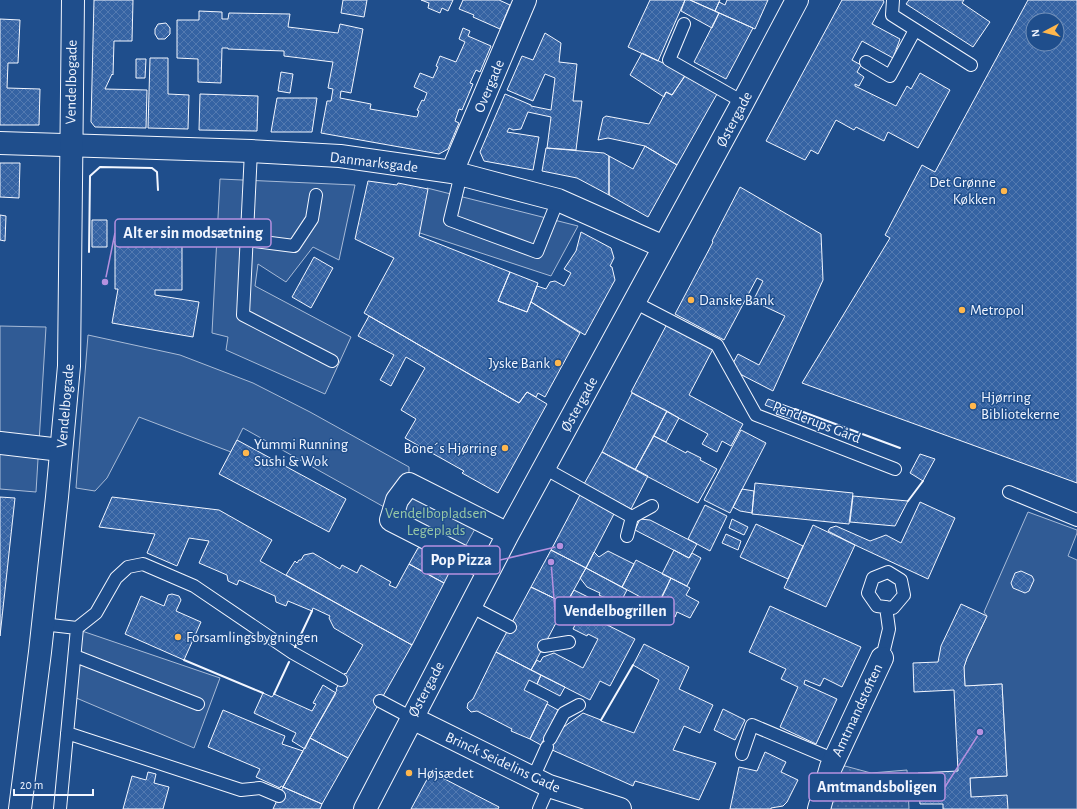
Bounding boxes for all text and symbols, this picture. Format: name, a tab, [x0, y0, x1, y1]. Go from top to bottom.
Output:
north arrow	[1025, 12, 1065, 52]
text: N	[1030, 29, 1041, 38]
street label: Vendelbogade	[63, 39, 80, 124]
street label: Overgade	[472, 57, 507, 115]
street label: Østergade	[714, 89, 755, 149]
street label: Danmarksgade	[329, 150, 419, 175]
place label: Det Grønne Køkken	[929, 175, 996, 207]
marker: Det Grønne Køkken	[999, 186, 1009, 196]
callout: Alt er sin modsætning	[115, 219, 271, 247]
text: Alt er sin modsætning	[123, 225, 264, 241]
place label: Danske Bank	[699, 293, 774, 308]
marker: Danske Bank	[686, 295, 696, 305]
place label: Metropol	[970, 303, 1024, 318]
marker: Metropol	[957, 305, 967, 315]
place label: Jyske Bank	[488, 356, 550, 371]
marker: Jyske Bank	[553, 358, 563, 368]
street label: Vendelbogade	[54, 363, 77, 449]
street label: Østergade	[558, 374, 601, 434]
place label: Hjørring Bibliotekerne	[981, 390, 1060, 422]
street label: Penderups Gård	[771, 399, 863, 446]
marker: Hjørring Bibliotekerne	[968, 401, 978, 411]
place label: Yummi Running Sushi & Wok	[254, 437, 349, 469]
place label: Bone´s Hjørring	[404, 441, 498, 456]
marker: Bone´s Hjørring	[500, 443, 510, 453]
marker: Yummi Running Sushi & Wok	[241, 448, 251, 458]
park label: Vendelbopladsen Legeplads	[385, 506, 487, 538]
callout: Pop Pizza	[422, 546, 500, 574]
text: Pop Pizza	[430, 552, 492, 568]
callout: Vendelbogrillen	[555, 597, 674, 625]
text: Vendelbogrillen	[563, 603, 667, 619]
place label: Forsamlingsbygningen	[186, 630, 318, 645]
marker: Forsamlingsbygningen	[173, 632, 183, 642]
street label: Østergade	[406, 659, 447, 719]
street label: Amtmandstoften	[829, 661, 886, 759]
street label: Brinck Seidelins Gade	[443, 729, 563, 796]
place label: Højsædet	[417, 766, 474, 781]
marker: Højsædet	[404, 768, 414, 778]
scale bar	[14, 771, 93, 797]
callout: Amtmandsboligen	[809, 773, 945, 801]
text: 20 m	[20, 779, 43, 791]
text: Amtmandsboligen	[817, 779, 937, 795]

